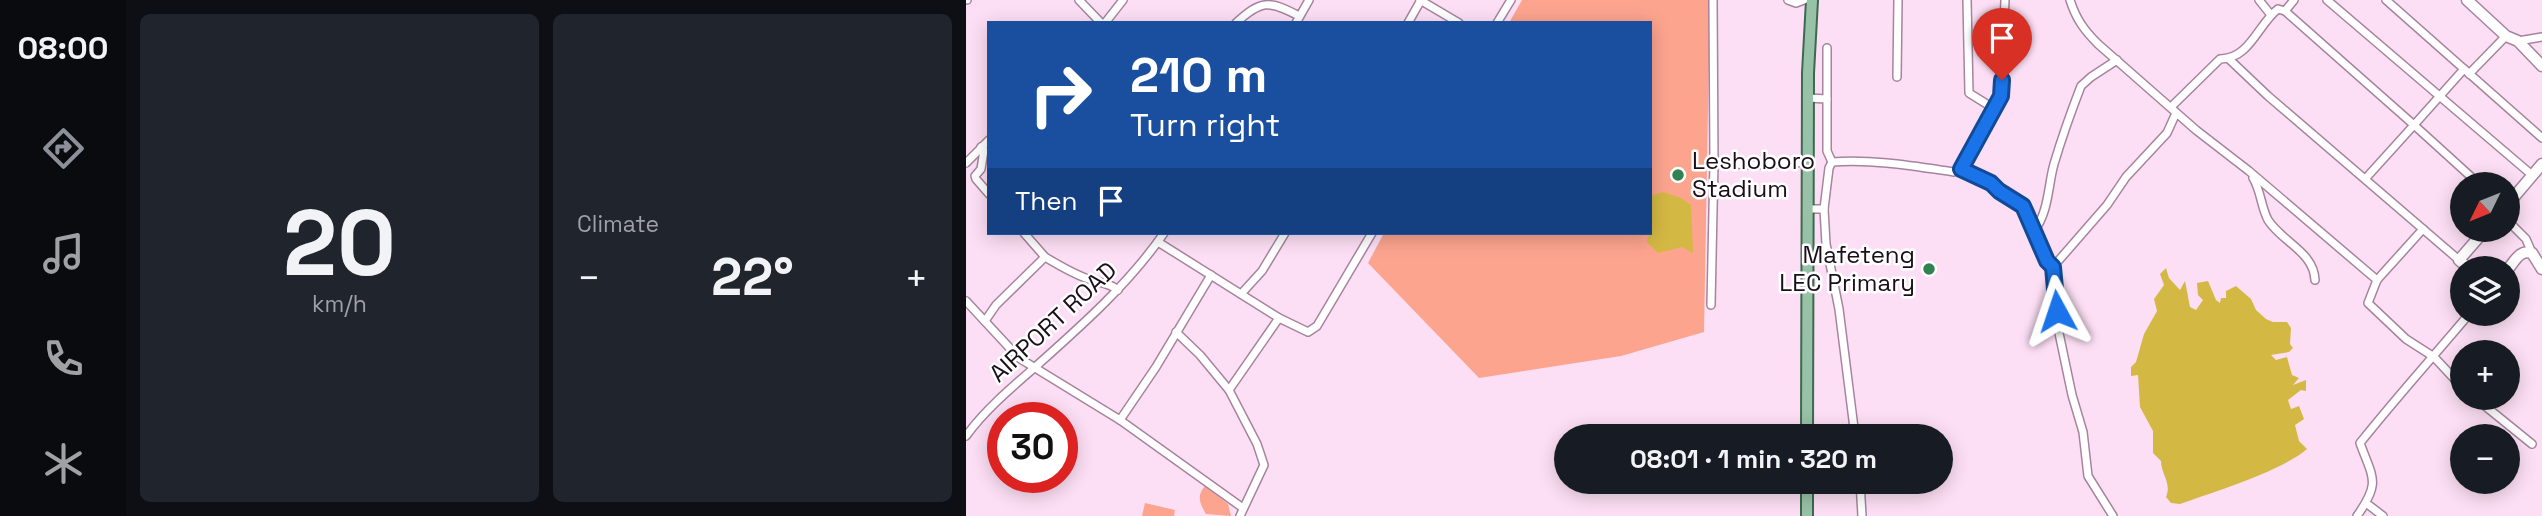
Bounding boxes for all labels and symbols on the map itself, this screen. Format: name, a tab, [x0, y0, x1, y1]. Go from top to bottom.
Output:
pin	[1972, 8, 2032, 80]
place label: Leshoboro Stadium	[1692, 145, 1815, 204]
marker: Leshoboro Stadium	[1670, 167, 1686, 183]
north arrow	[2450, 172, 2520, 242]
place label: Mafeteng LEC Primary	[1779, 239, 1915, 298]
street label: AIRPORT ROAD	[982, 255, 1123, 389]
marker: Mafeteng LEC Primary	[1921, 261, 1937, 277]
position arrow	[2020, 274, 2094, 348]
speed limit sign: 30	[987, 402, 1078, 493]

